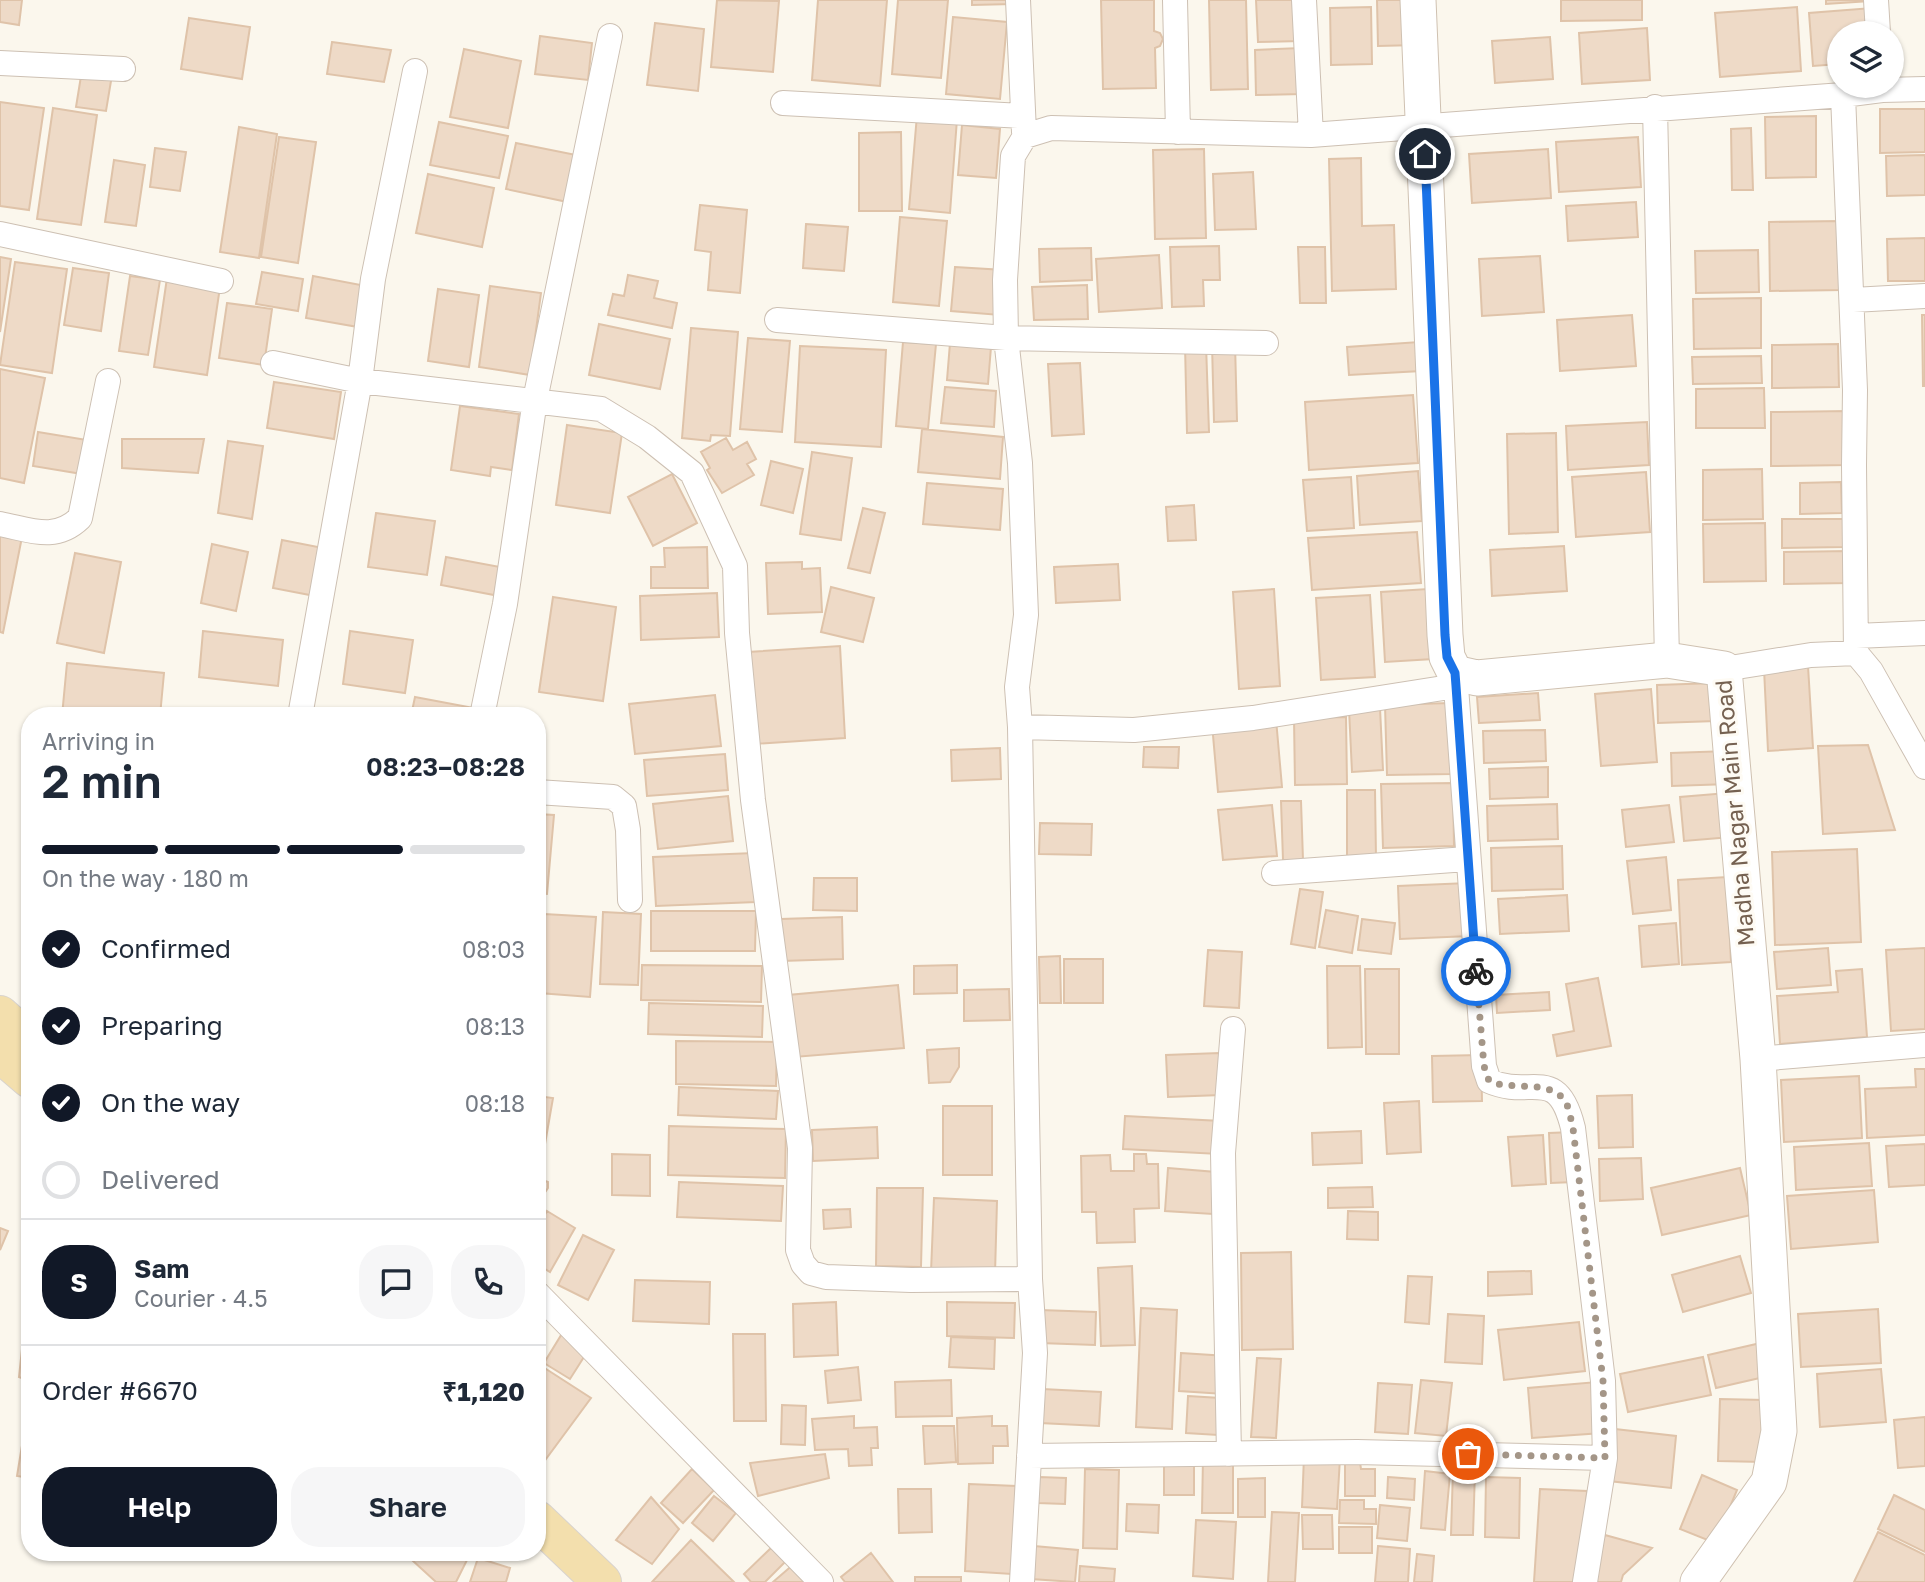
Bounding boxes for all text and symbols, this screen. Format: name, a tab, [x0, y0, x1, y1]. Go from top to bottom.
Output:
map controls	[1827, 21, 1904, 98]
button: layers	[1827, 21, 1904, 98]
pin	[1395, 124, 1455, 184]
icon: home	[1406, 135, 1444, 173]
street label: Madha Nagar Main Road	[1708, 679, 1760, 947]
text: Arriving in	[42, 727, 155, 755]
text: 08:23–08:28	[366, 751, 525, 782]
text: 2 min	[42, 753, 162, 808]
text: On the way · 180 m	[42, 864, 249, 892]
icon: check	[42, 930, 80, 968]
text: Confirmed	[101, 933, 231, 964]
text: 08:03	[462, 935, 525, 963]
courier	[1441, 936, 1511, 1006]
icon: bike	[1457, 952, 1495, 990]
icon: check	[42, 1007, 80, 1045]
text: Preparing	[101, 1010, 223, 1041]
text: 08:13	[465, 1012, 525, 1040]
icon: check	[42, 1084, 80, 1122]
text: On the way	[101, 1087, 240, 1118]
text: 08:18	[465, 1089, 525, 1117]
text: Delivered	[101, 1164, 220, 1195]
button: chat	[359, 1245, 433, 1319]
button: phone	[451, 1245, 525, 1319]
text: Sam	[134, 1253, 189, 1284]
text: S	[70, 1267, 88, 1298]
text: Courier · 4.5	[134, 1284, 267, 1312]
text: Order #6670	[42, 1375, 198, 1406]
text: ₹1,120	[442, 1376, 525, 1407]
pin	[1438, 1424, 1498, 1484]
icon: bag	[1449, 1435, 1487, 1473]
button: Help	[42, 1467, 277, 1547]
button: Share	[291, 1467, 525, 1547]

